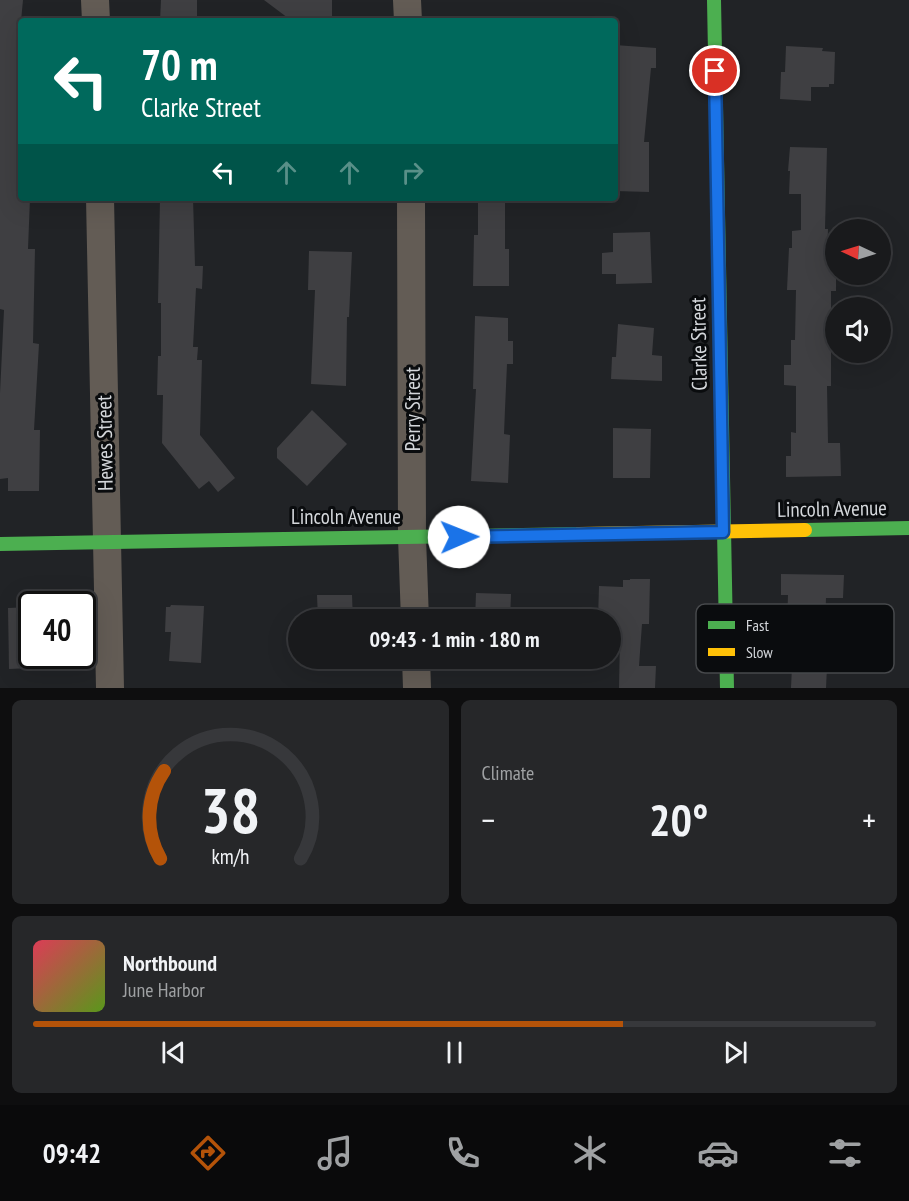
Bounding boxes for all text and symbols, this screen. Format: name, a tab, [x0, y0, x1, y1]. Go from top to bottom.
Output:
text: 70 m	[141, 37, 218, 92]
icon: left	[42, 42, 120, 120]
pin	[689, 45, 740, 96]
icon: arrive	[698, 54, 731, 87]
text: Clarke Street	[141, 90, 261, 124]
icon: left	[207, 156, 240, 189]
icon: ahead	[270, 156, 303, 189]
icon: ahead	[333, 156, 366, 189]
icon: right	[396, 156, 429, 189]
north arrow	[825, 219, 891, 285]
map controls	[825, 219, 891, 363]
street label: Clarke Street	[684, 297, 713, 391]
button: sound	[825, 297, 891, 363]
street label: Perry Street	[399, 367, 426, 451]
street label: Hewes Street	[90, 395, 119, 491]
street label: Lincoln Avenue	[777, 494, 887, 523]
street label: Lincoln Avenue	[291, 503, 401, 530]
position arrow	[427, 505, 491, 569]
speed limit sign: 40	[18, 591, 96, 669]
legend	[696, 604, 894, 673]
text: Fast	[746, 615, 769, 635]
text: 09:43 · 1 min · 180 m	[369, 625, 540, 653]
text: Slow	[746, 642, 773, 662]
text: Climate	[482, 760, 534, 786]
text: 38	[200, 769, 260, 850]
text: 20°	[649, 790, 708, 848]
text: −	[482, 798, 495, 841]
text: +	[862, 798, 876, 841]
text: km/h	[211, 842, 249, 870]
text: Northbound	[123, 949, 217, 977]
text: June Harbor	[123, 977, 205, 1003]
icon: previous	[157, 1036, 190, 1069]
icon: pause	[438, 1036, 471, 1069]
icon: next	[719, 1036, 752, 1069]
icon: directions	[187, 1132, 229, 1174]
icon: music	[314, 1132, 356, 1174]
icon: phone	[442, 1132, 484, 1174]
icon: climate	[569, 1132, 611, 1174]
icon: car	[697, 1132, 739, 1174]
icon: filters	[824, 1132, 866, 1174]
text: 09:42	[43, 1136, 101, 1170]

